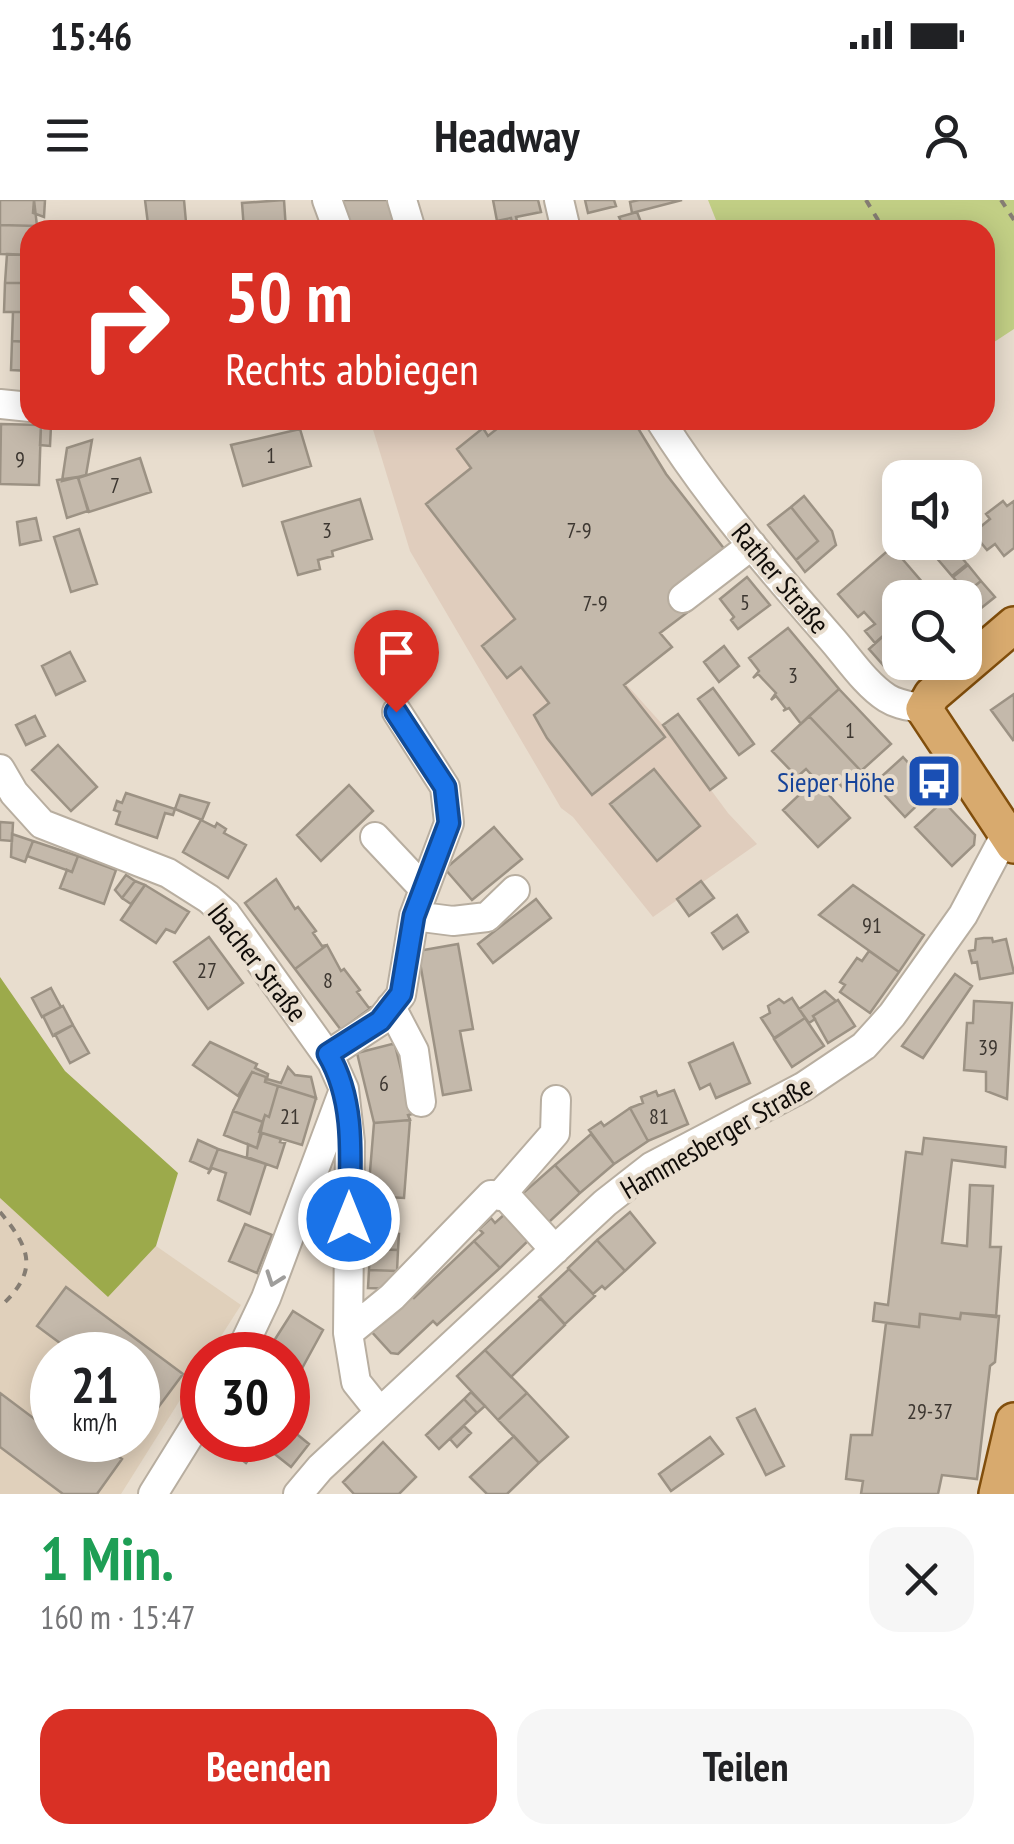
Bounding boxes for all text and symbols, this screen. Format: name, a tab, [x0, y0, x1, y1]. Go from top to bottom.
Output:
text: 15:46	[50, 11, 132, 60]
text: Headway	[434, 106, 580, 164]
icon: menu	[40, 108, 95, 163]
icon: person	[919, 108, 974, 163]
text: 50 m	[225, 251, 353, 341]
icon: right	[60, 260, 190, 390]
text: Rechts abbiegen	[225, 339, 479, 397]
house number: 1	[266, 441, 276, 469]
house number: 9	[15, 445, 25, 473]
map controls	[882, 460, 982, 680]
button: sound	[882, 460, 982, 560]
house number: 7	[110, 471, 120, 499]
street label: Rather Straße	[724, 515, 838, 641]
house number: 3	[322, 516, 332, 544]
house number: 7-9	[566, 516, 592, 544]
button: search	[882, 580, 982, 680]
house number: 5	[740, 588, 750, 616]
house number: 7-9	[582, 589, 608, 617]
pin	[354, 610, 439, 713]
icon: arrive	[369, 625, 424, 680]
house number: 3	[788, 661, 798, 689]
house number: 1	[845, 716, 855, 744]
bus stop icon: Sieper Höhe	[904, 751, 964, 811]
place label: Sieper Höhe	[777, 763, 895, 800]
street label: Ibacher Straße	[200, 895, 316, 1029]
house number: 91	[862, 911, 882, 939]
house number: 27	[197, 956, 217, 984]
house number: 8	[323, 966, 333, 994]
house number: 39	[978, 1033, 998, 1061]
street label: Hammesberger Straße	[613, 1067, 819, 1207]
house number: 6	[379, 1069, 389, 1097]
house number: 21	[280, 1102, 300, 1130]
house number: 81	[649, 1102, 669, 1130]
position arrow	[297, 1167, 401, 1271]
one-way arrow	[265, 1269, 286, 1286]
speed limit sign: 30	[180, 1332, 310, 1462]
text: 21	[71, 1352, 119, 1417]
house number: 29-37	[907, 1397, 953, 1425]
text: km/h	[73, 1406, 117, 1438]
text: 1 Min.	[40, 1519, 174, 1597]
button: close	[869, 1527, 974, 1632]
text: 160 m · 15:47	[40, 1596, 195, 1638]
button: Beenden	[40, 1709, 497, 1824]
button: Teilen	[517, 1709, 974, 1824]

